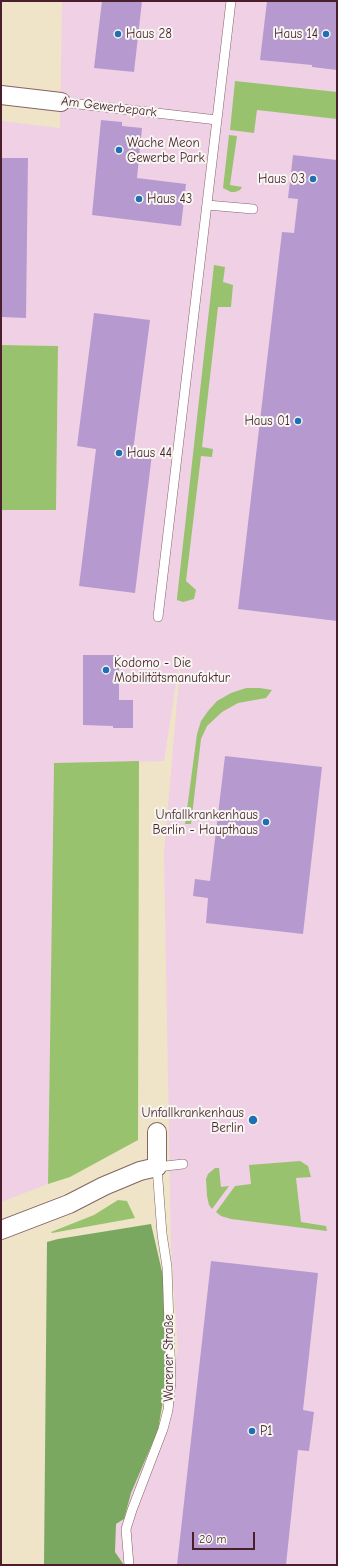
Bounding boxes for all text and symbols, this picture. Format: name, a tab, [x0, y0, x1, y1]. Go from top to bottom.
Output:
place label: Haus 28	[126, 26, 172, 42]
place label: Haus 14	[274, 26, 318, 42]
marker: Haus 28	[113, 29, 123, 39]
marker: Haus 14	[321, 29, 331, 39]
street label: Am Gewerbepark	[60, 93, 158, 121]
place label: Wache Meon Gewerbe Park	[127, 135, 205, 166]
marker: Wache Meon Gewerbe Park	[114, 145, 124, 155]
place label: Haus 03	[258, 171, 305, 187]
marker: Haus 03	[308, 174, 318, 184]
place label: Haus 43	[147, 191, 192, 207]
marker: Haus 43	[134, 194, 144, 204]
place label: Haus 01	[244, 413, 290, 429]
marker: Haus 01	[293, 416, 303, 426]
place label: Haus 44	[127, 445, 172, 461]
marker: Haus 44	[114, 448, 124, 458]
place label: Kodomo - Die Mobilitätsmanufaktur	[114, 655, 230, 686]
marker: Kodomo - Die Mobilitätsmanufaktur	[101, 665, 111, 675]
place label: Unfallkrankenhaus Berlin - Haupthaus	[152, 807, 258, 838]
marker: Unfallkrankenhaus Berlin - Haupthaus	[261, 817, 271, 827]
place label: Unfallkrankenhaus Berlin	[141, 1105, 244, 1136]
marker: Unfallkrankenhaus Berlin	[247, 1114, 259, 1126]
street label: Warener Straße	[161, 1314, 177, 1402]
place label: P1	[260, 1423, 272, 1439]
marker: P1	[247, 1426, 257, 1436]
scale bar	[194, 1524, 257, 1550]
text: 20 m	[199, 1532, 227, 1546]

